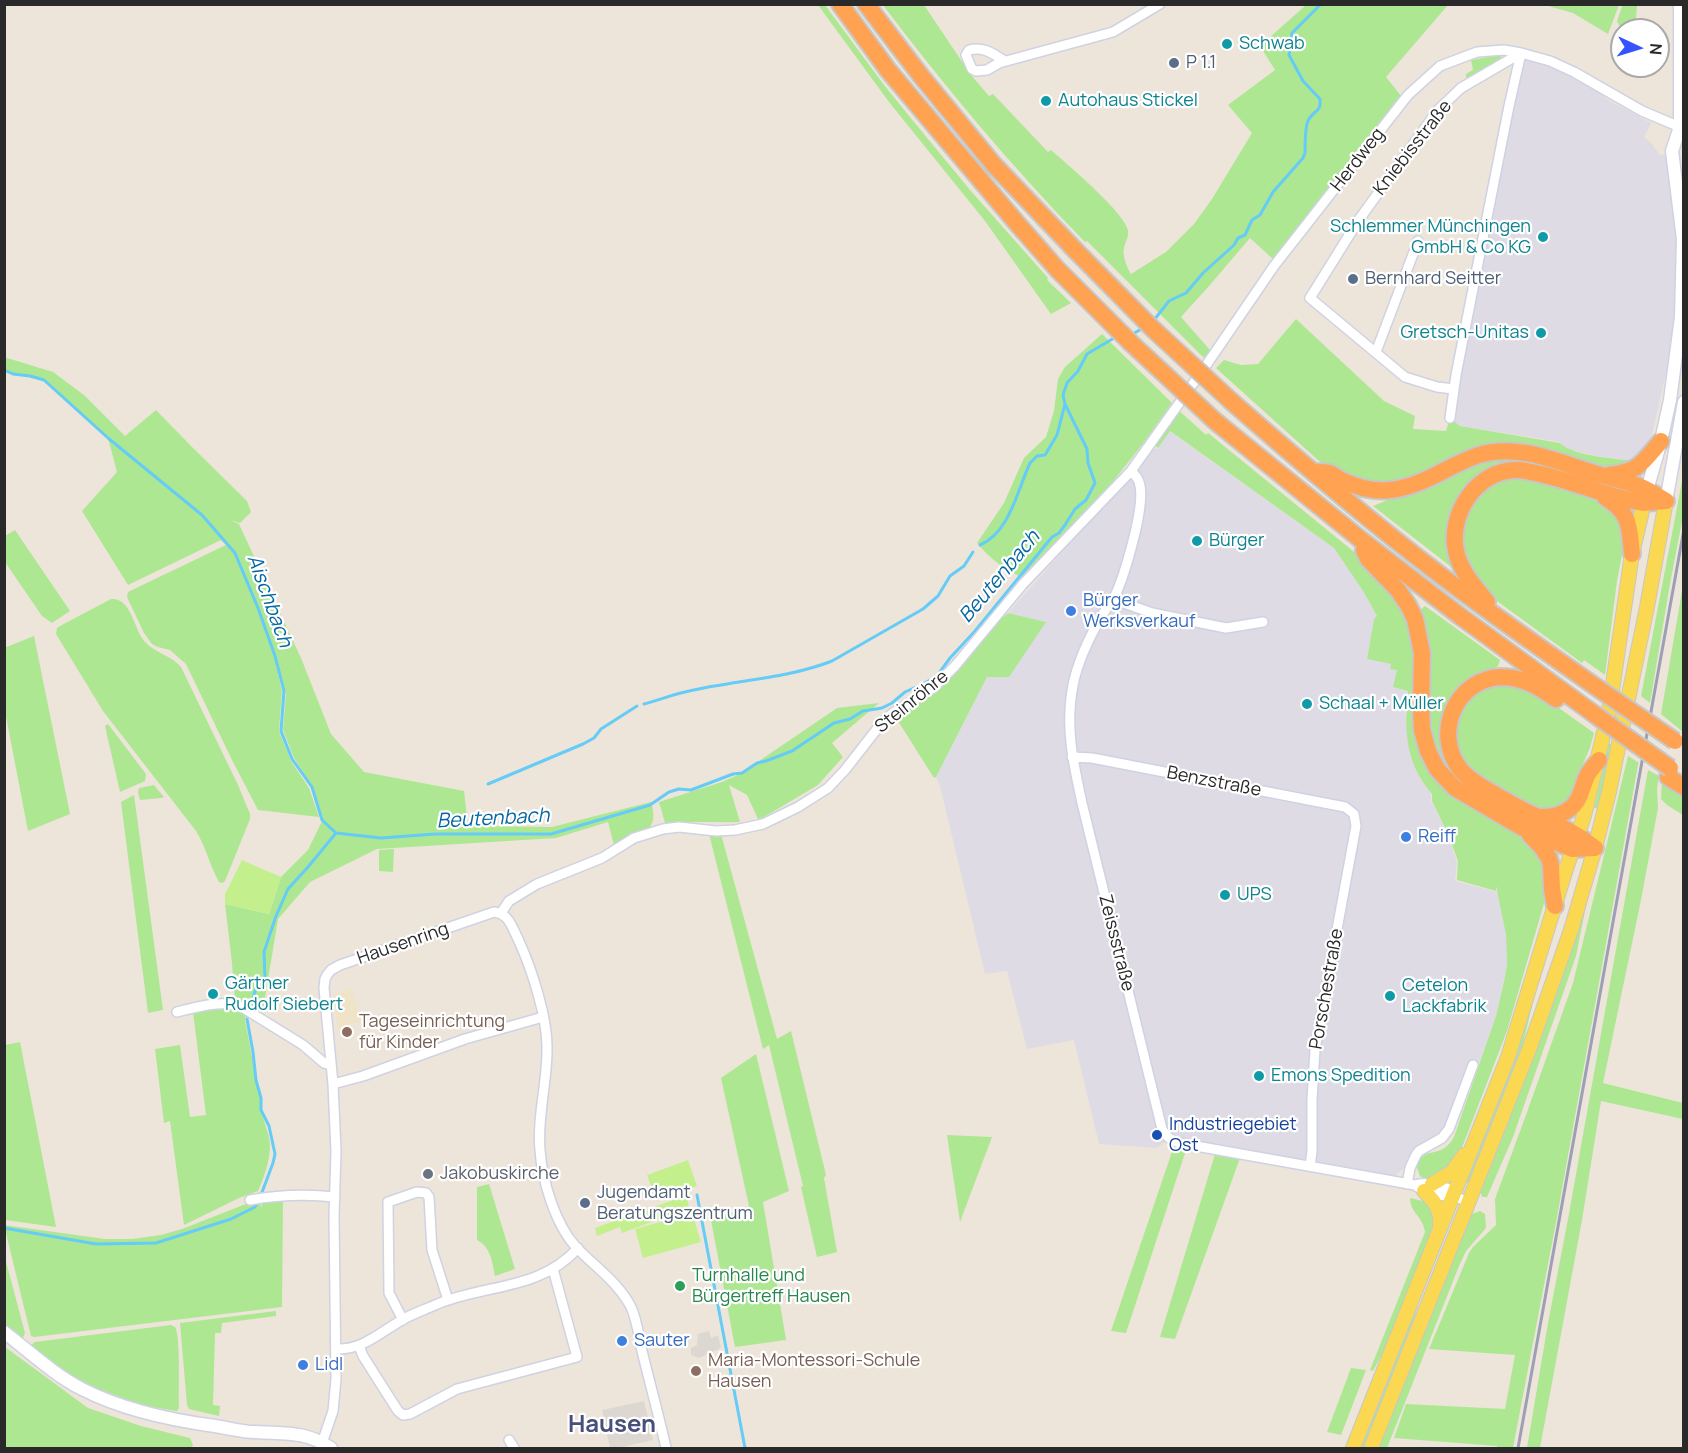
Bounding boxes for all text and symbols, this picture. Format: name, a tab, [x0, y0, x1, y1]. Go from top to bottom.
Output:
north arrow	[1610, 18, 1670, 78]
place label: Schwab	[1239, 33, 1305, 55]
marker: Schwab	[1220, 37, 1234, 51]
text: N	[1645, 43, 1667, 56]
place label: P 1.1	[1186, 52, 1216, 74]
marker: P 1.1	[1167, 56, 1181, 70]
place label: Autohaus Stickel	[1058, 90, 1198, 112]
marker: Autohaus Stickel	[1039, 94, 1053, 108]
street label: Kniebisstraße	[1369, 96, 1457, 200]
street label: Herdweg	[1327, 124, 1389, 196]
place label: Schlemmer Münchingen GmbH & Co KG	[1330, 216, 1531, 258]
marker: Schlemmer Münchingen GmbH & Co KG	[1536, 230, 1550, 244]
place label: Bernhard Seitter	[1365, 268, 1501, 290]
marker: Bernhard Seitter	[1346, 272, 1360, 286]
place label: Gretsch-Unitas	[1400, 322, 1529, 344]
marker: Gretsch-Unitas	[1534, 326, 1548, 340]
water label: Beutenbach	[955, 526, 1045, 628]
place label: Bürger	[1209, 530, 1265, 552]
marker: Bürger	[1190, 534, 1204, 548]
water label: Aischbach	[241, 551, 297, 651]
place label: Bürger Werksverkauf	[1083, 590, 1195, 632]
marker: Bürger Werksverkauf	[1064, 604, 1078, 618]
street label: Steinröhre	[871, 666, 953, 738]
place label: Schaal + Müller	[1319, 693, 1444, 715]
marker: Schaal + Müller	[1300, 697, 1314, 711]
street label: Benzstraße	[1165, 762, 1263, 802]
water label: Beutenbach	[436, 804, 550, 834]
place label: Reiff	[1418, 826, 1456, 848]
marker: Reiff	[1399, 830, 1413, 844]
place label: UPS	[1237, 884, 1272, 906]
marker: UPS	[1218, 888, 1232, 902]
street label: Zeissstraße	[1094, 892, 1138, 994]
street label: Hausenring	[354, 918, 452, 970]
street label: Porschestraße	[1306, 927, 1348, 1051]
place label: Gärtner Rudolf Siebert	[225, 973, 343, 1016]
place label: Cetelon Lackfabrik	[1402, 975, 1486, 1018]
marker: Gärtner Rudolf Siebert	[206, 987, 220, 1001]
marker: Cetelon Lackfabrik	[1383, 989, 1397, 1003]
place label: Tageseinrichtung für Kinder	[359, 1011, 505, 1054]
marker: Tageseinrichtung für Kinder	[340, 1025, 354, 1039]
place label: Emons Spedition	[1271, 1065, 1411, 1087]
marker: Emons Spedition	[1252, 1069, 1266, 1083]
place label: Industriegebiet Ost	[1169, 1114, 1297, 1156]
marker: Industriegebiet Ost	[1150, 1128, 1164, 1142]
place label: Jakobuskirche	[440, 1163, 559, 1185]
marker: Jakobuskirche	[421, 1167, 435, 1181]
place label: Jugendamt Beratungszentrum	[597, 1182, 753, 1224]
marker: Jugendamt Beratungszentrum	[578, 1196, 592, 1210]
place label: Turnhalle und Bürgertreff Hausen	[692, 1265, 850, 1308]
marker: Turnhalle und Bürgertreff Hausen	[673, 1279, 687, 1293]
place label: Sauter	[634, 1330, 690, 1352]
marker: Sauter	[615, 1334, 629, 1348]
place label: Maria-Montessori-Schule Hausen	[708, 1350, 920, 1392]
place label: Lidl	[315, 1354, 343, 1376]
marker: Lidl	[296, 1358, 310, 1372]
marker: Maria-Montessori-Schule Hausen	[689, 1364, 703, 1378]
district label: Hausen	[568, 1411, 656, 1439]

